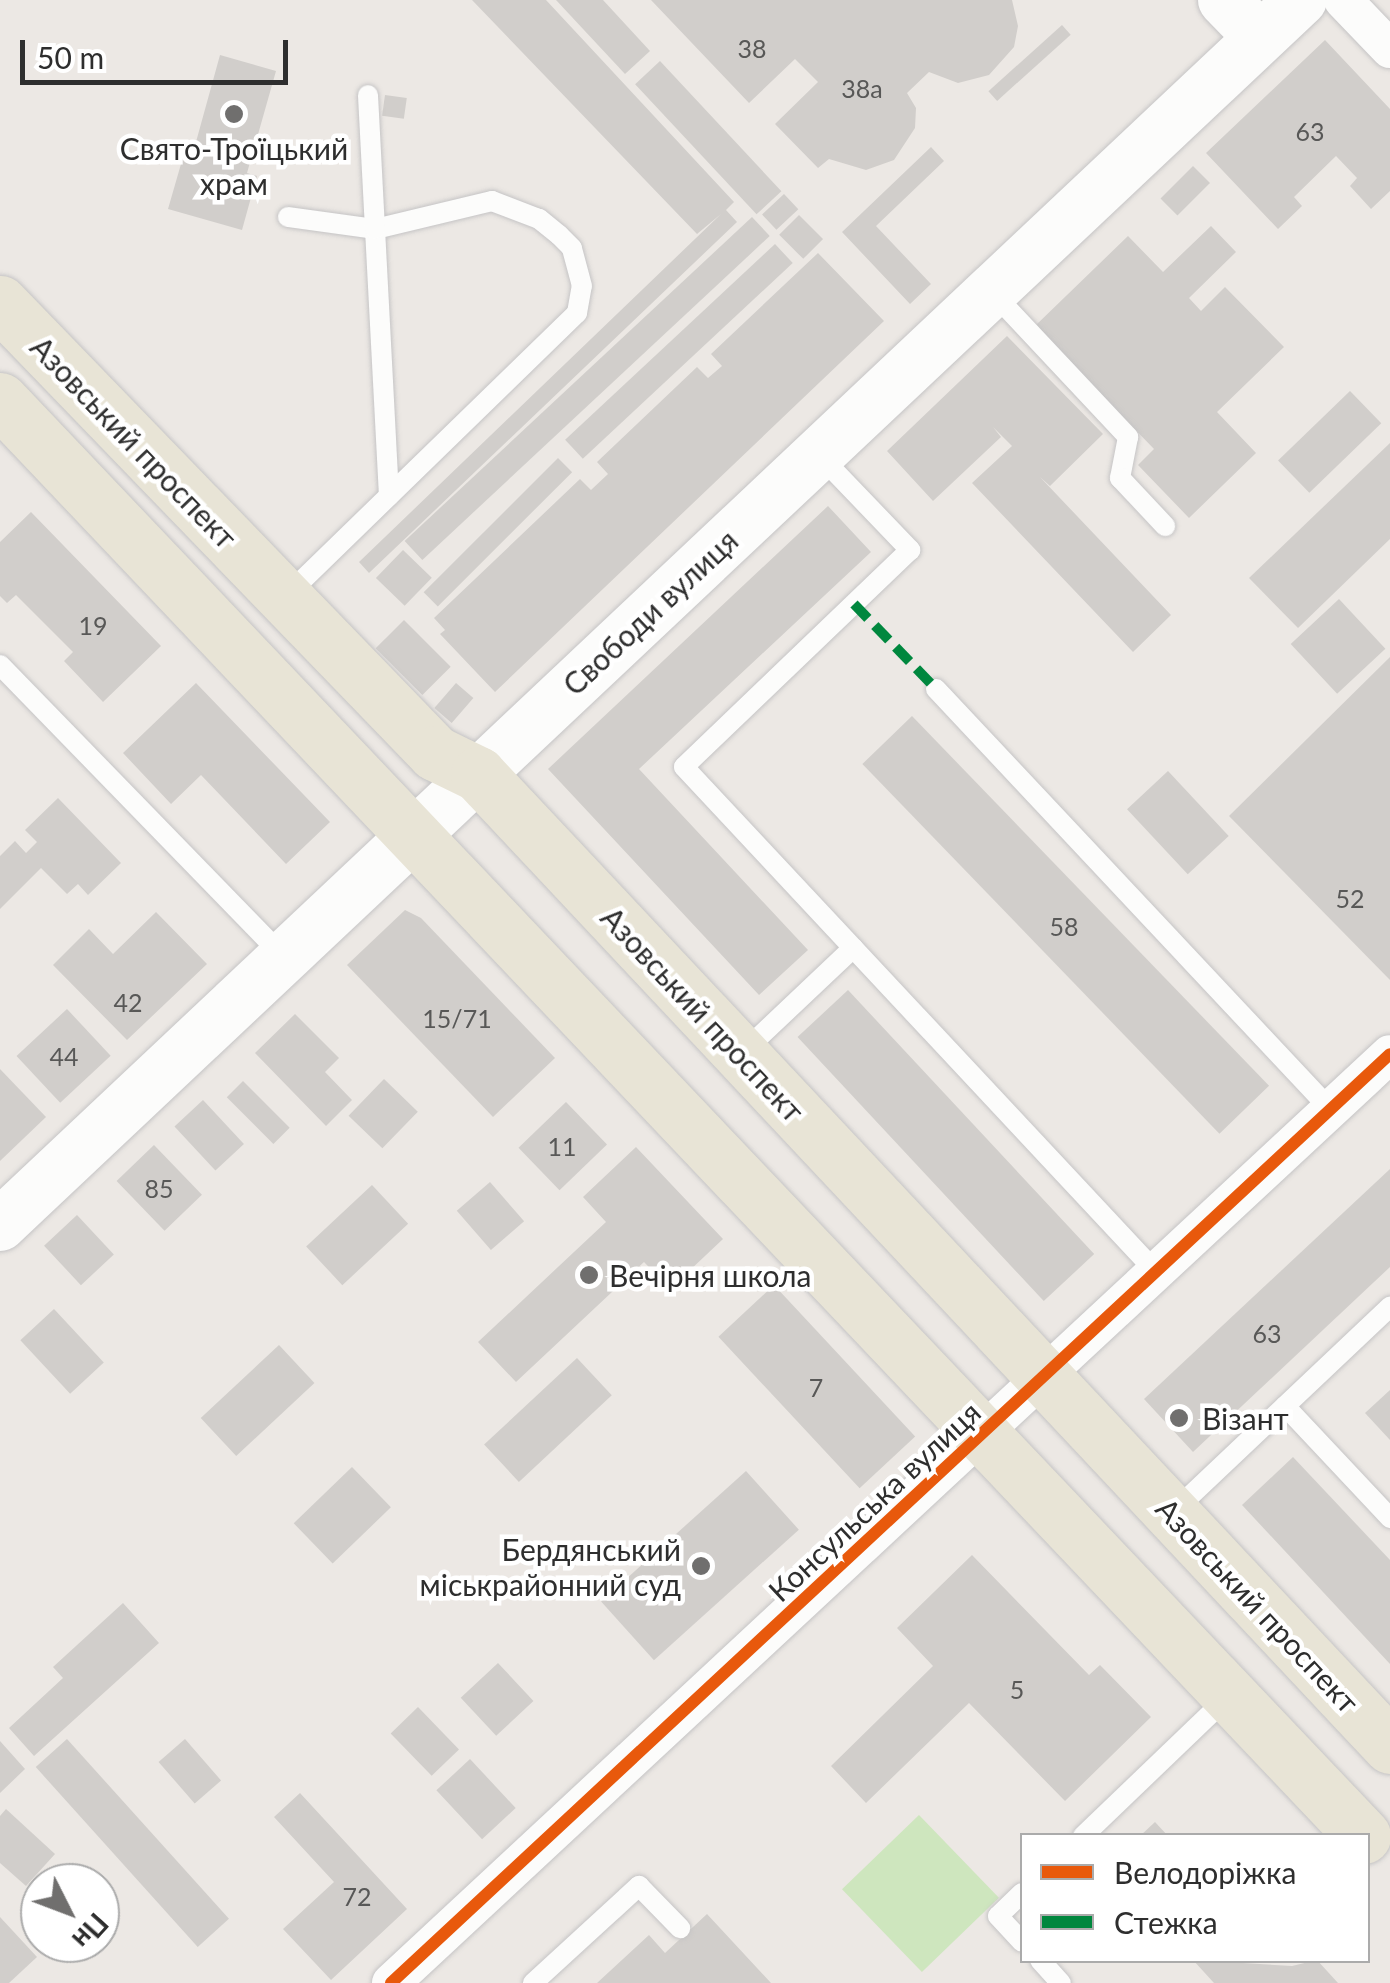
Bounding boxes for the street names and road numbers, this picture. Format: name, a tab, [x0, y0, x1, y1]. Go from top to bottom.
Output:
street label: Азовський проспект	[24, 329, 244, 555]
street label: Свободи вулиця	[555, 522, 745, 702]
street label: Азовський проспект	[594, 899, 812, 1129]
street label: Консульська вулиця	[761, 1394, 987, 1608]
street label: Азовський проспект	[1149, 1490, 1367, 1720]

